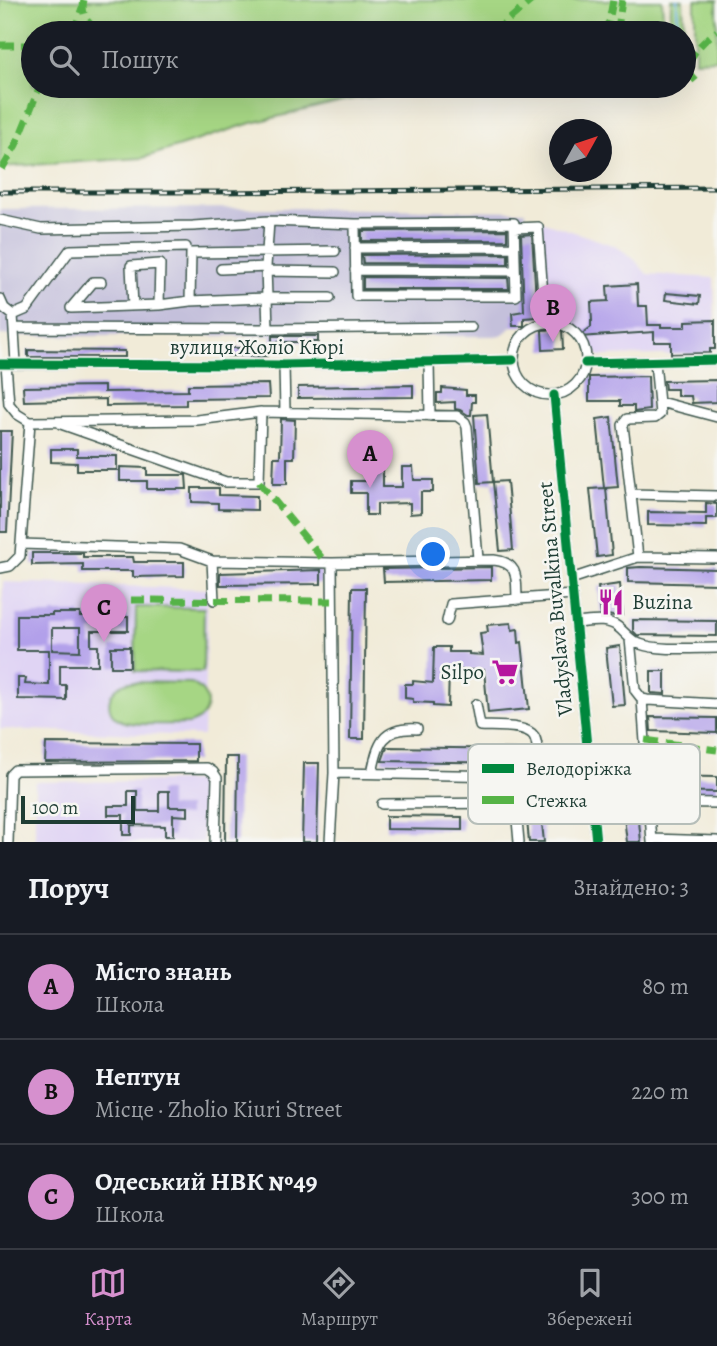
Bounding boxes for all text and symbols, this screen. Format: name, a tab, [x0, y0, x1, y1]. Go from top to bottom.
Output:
search box	[21, 21, 696, 98]
icon: search	[45, 41, 83, 79]
text: Пошук	[101, 42, 179, 77]
north arrow	[549, 119, 612, 182]
pin: B	[530, 284, 576, 342]
street label: вулиця Жоліо Кюрі	[170, 333, 344, 361]
pin: A	[347, 430, 393, 488]
street label: Vladyslava Buvalkina Street	[531, 480, 579, 718]
your location	[416, 537, 450, 571]
pin: C	[81, 584, 127, 642]
restaurant icon: Buzina	[596, 587, 626, 617]
place label: Buzina	[632, 588, 693, 616]
supermarket icon: Silpo	[490, 657, 520, 687]
place label: Silpo	[440, 658, 484, 686]
legend	[468, 744, 700, 824]
text: Велодоріжка	[526, 756, 632, 782]
text: Стежка	[526, 788, 587, 814]
scale bar	[21, 793, 135, 825]
text: 100 m	[32, 795, 78, 821]
text: Поруч	[28, 868, 109, 908]
text: Знайдено: 3	[573, 872, 689, 903]
text: Місто знань	[95, 954, 231, 989]
text: A	[44, 971, 58, 1002]
text: 80 m	[642, 971, 689, 1002]
text: Школа	[95, 989, 164, 1020]
text: Нептун	[95, 1059, 181, 1094]
text: B	[44, 1076, 58, 1107]
text: 220 m	[631, 1076, 689, 1107]
text: Місце · Zholio Kiuri Street	[95, 1094, 342, 1125]
text: Одеський НВК №49	[95, 1164, 318, 1199]
text: C	[44, 1181, 58, 1212]
text: 300 m	[631, 1181, 689, 1212]
text: Школа	[95, 1199, 164, 1230]
tab: Карта	[84, 1264, 132, 1332]
tab: Маршрут	[301, 1264, 378, 1332]
tab: Збережені	[547, 1264, 633, 1332]

